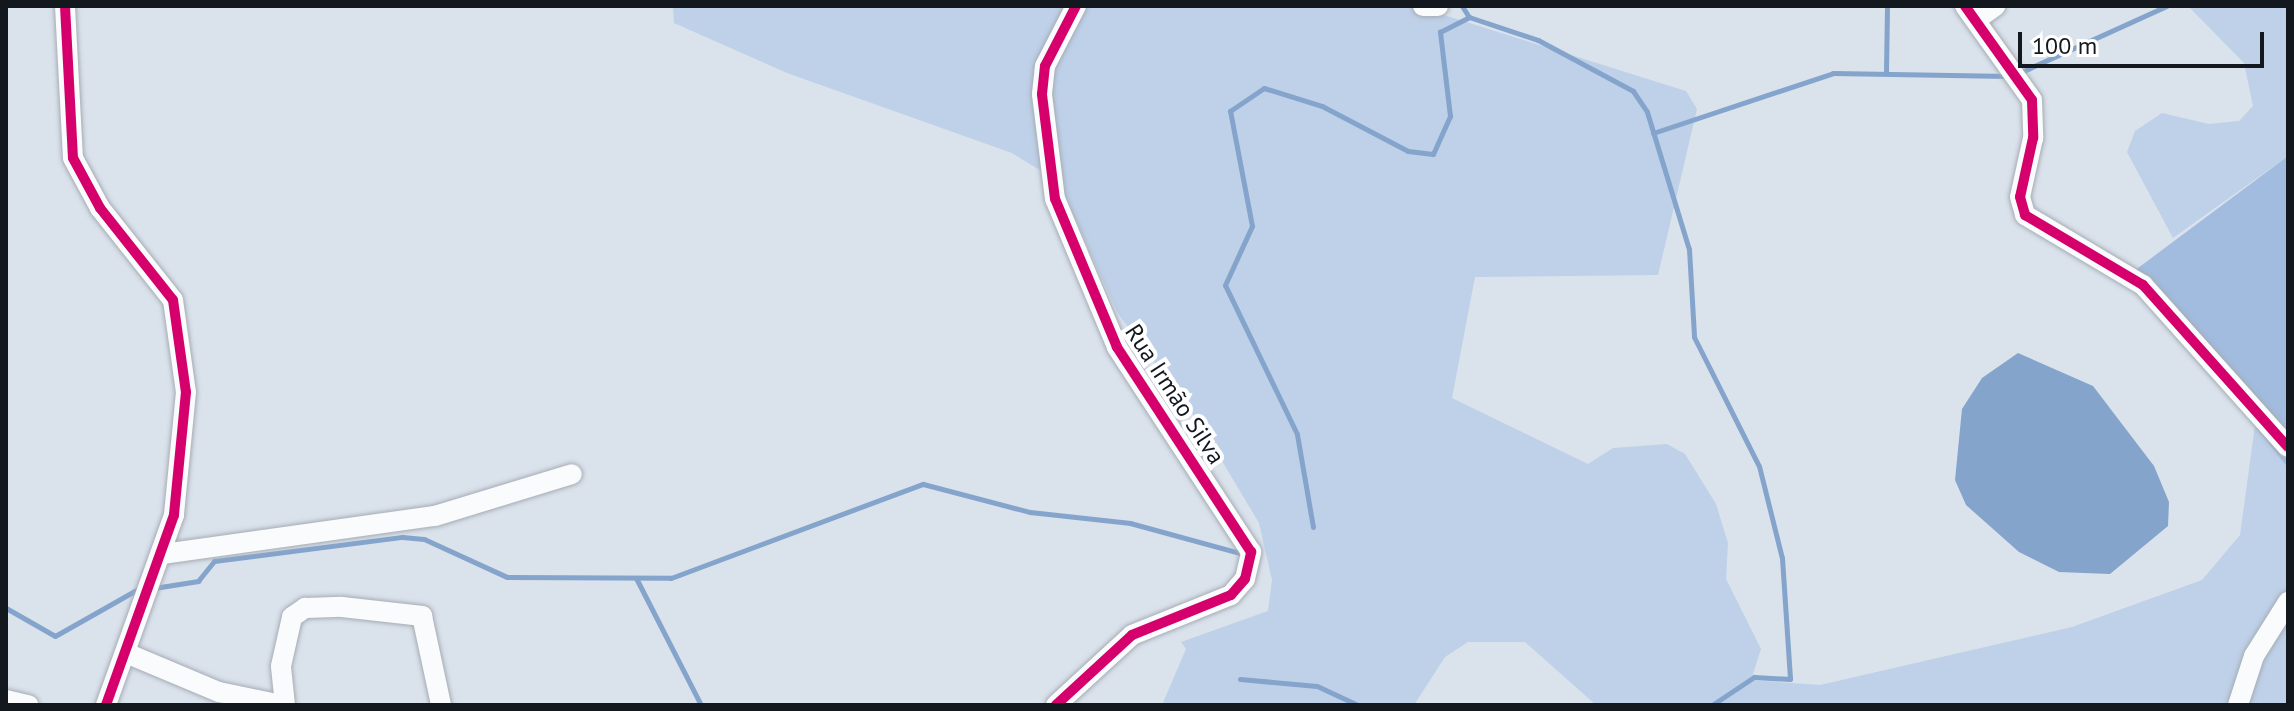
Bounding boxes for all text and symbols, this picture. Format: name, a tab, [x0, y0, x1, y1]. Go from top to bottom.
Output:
scale bar	[2022, 16, 2268, 66]
text: 100 m	[2032, 30, 2097, 61]
street label: Rua Irmão Silva	[1119, 319, 1231, 469]

